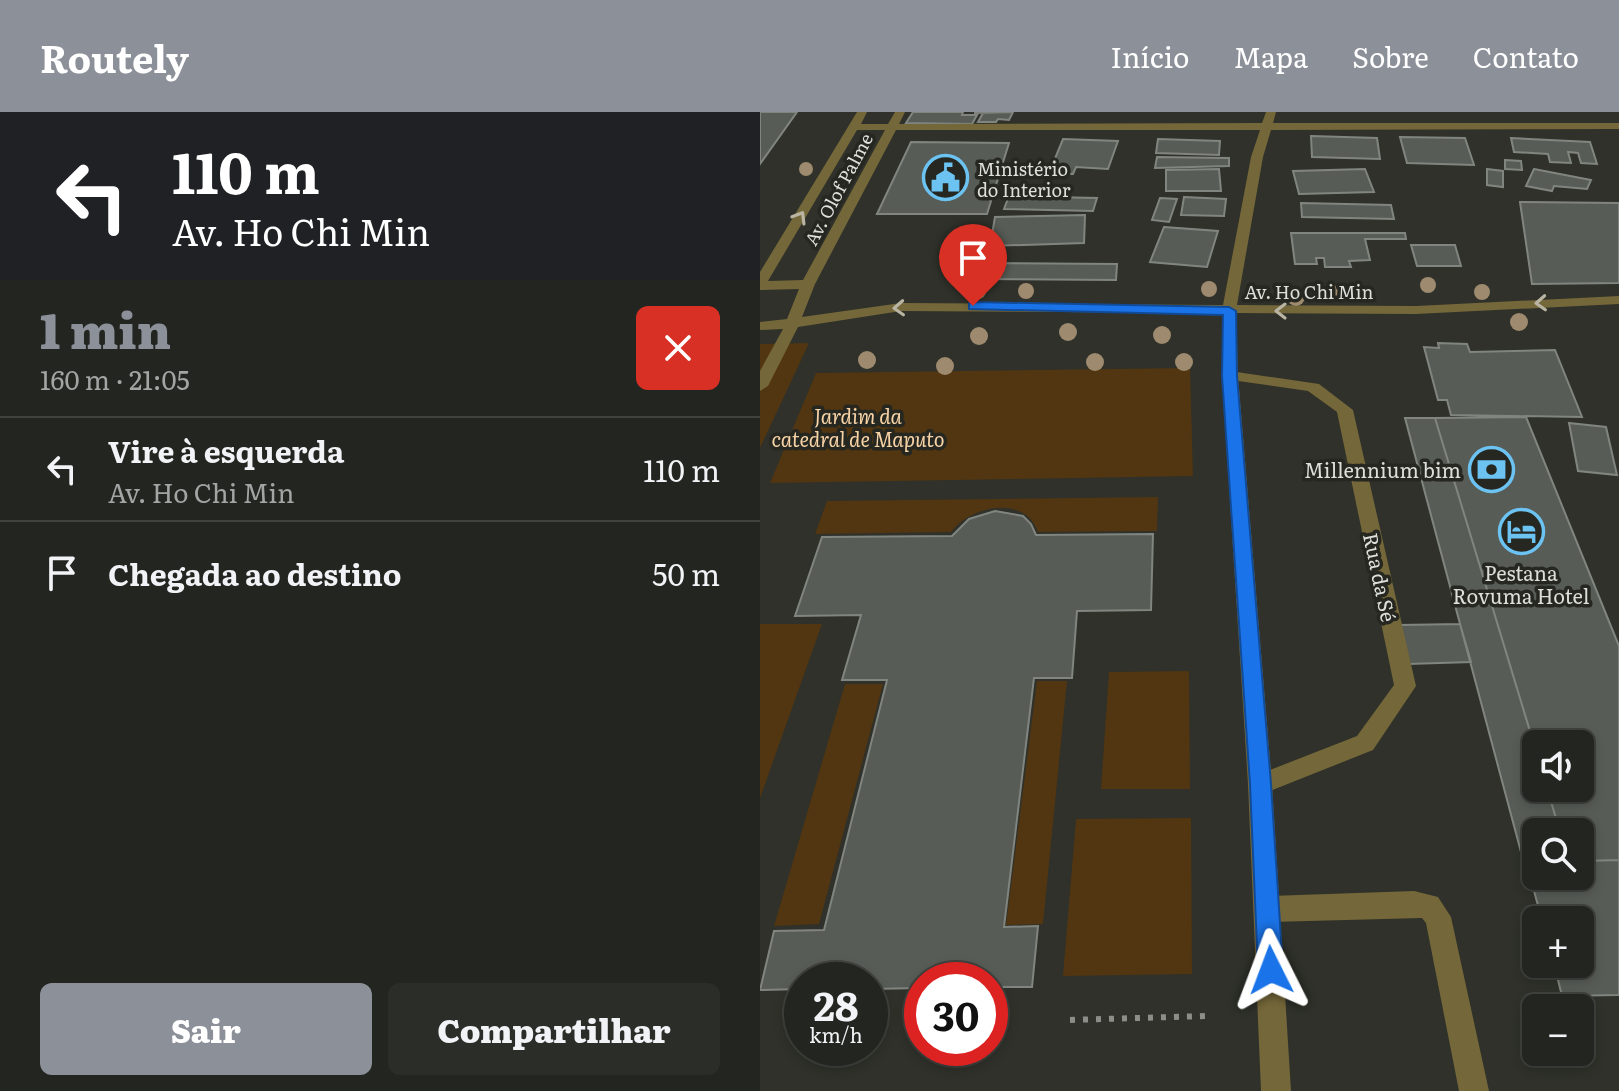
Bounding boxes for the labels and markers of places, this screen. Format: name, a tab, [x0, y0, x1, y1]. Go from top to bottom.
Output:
public building icon: Ministério do Interior	[922, 154, 970, 202]
place label: Ministério do Interior	[977, 155, 1071, 203]
pin	[939, 224, 1007, 306]
bank icon: Millennium bim	[1468, 445, 1516, 493]
place label: Millennium bim	[1304, 454, 1461, 484]
hotel icon: Pestana Rovuma Hotel	[1497, 508, 1545, 556]
place label: Pestana Rovuma Hotel	[1453, 557, 1590, 610]

